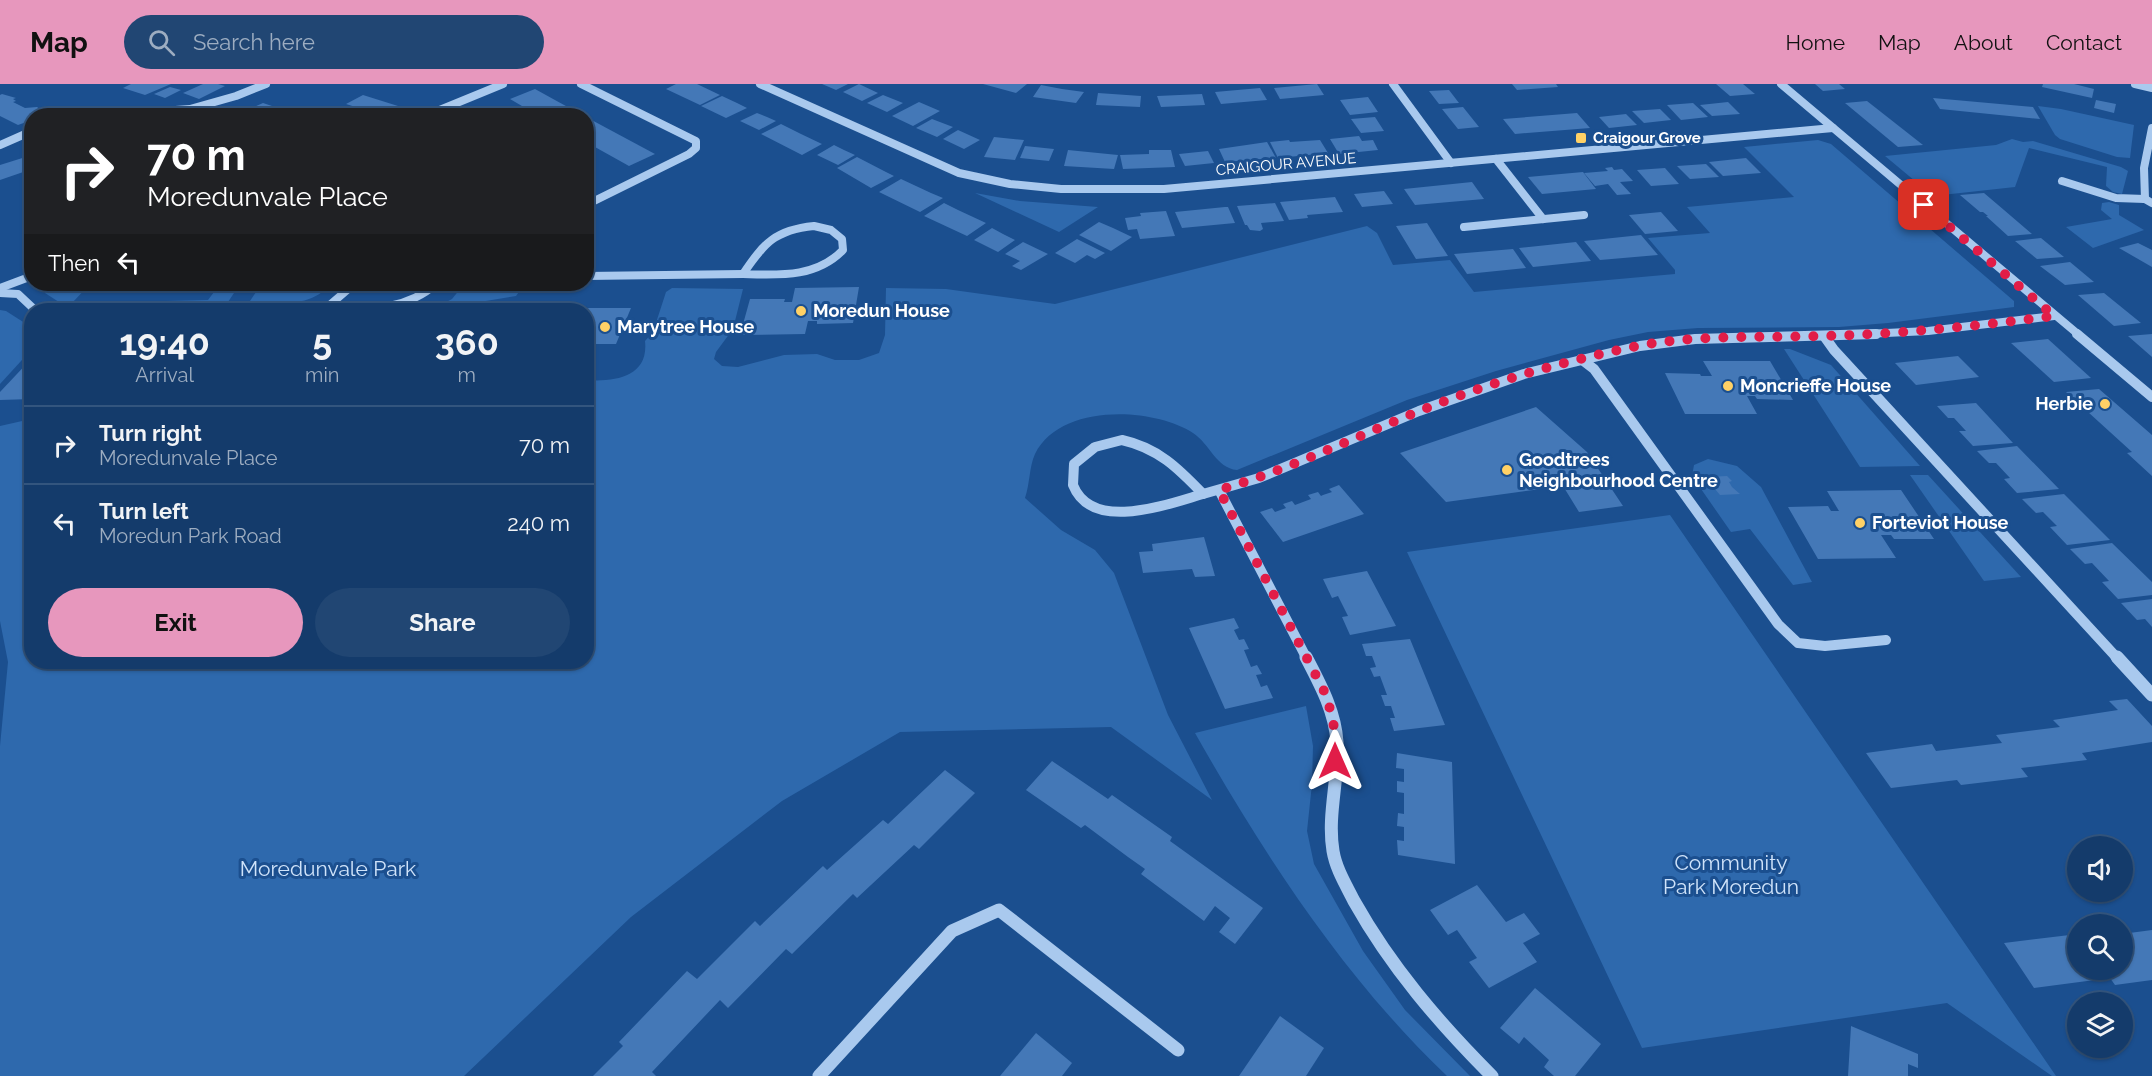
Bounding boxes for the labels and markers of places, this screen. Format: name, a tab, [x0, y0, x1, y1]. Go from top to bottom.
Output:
place label: Craigour Grove	[1593, 129, 1701, 147]
marker: Craigour Grove	[1574, 131, 1588, 145]
pin	[1898, 179, 1949, 230]
place label: Moredun House	[813, 300, 950, 321]
marker: Moredun House	[794, 304, 808, 318]
place label: Marytree House	[617, 316, 754, 337]
marker: Marytree House	[598, 320, 612, 334]
place label: Moncrieffe House	[1740, 375, 1891, 396]
marker: Moncrieffe House	[1721, 379, 1735, 393]
place label: Herbie	[2035, 393, 2093, 414]
marker: Herbie	[2098, 397, 2112, 411]
place label: Goodtrees Neighbourhood Centre	[1519, 449, 1718, 491]
marker: Goodtrees Neighbourhood Centre	[1500, 463, 1514, 477]
place label: Forteviot House	[1872, 512, 2009, 533]
marker: Forteviot House	[1853, 516, 1867, 530]

